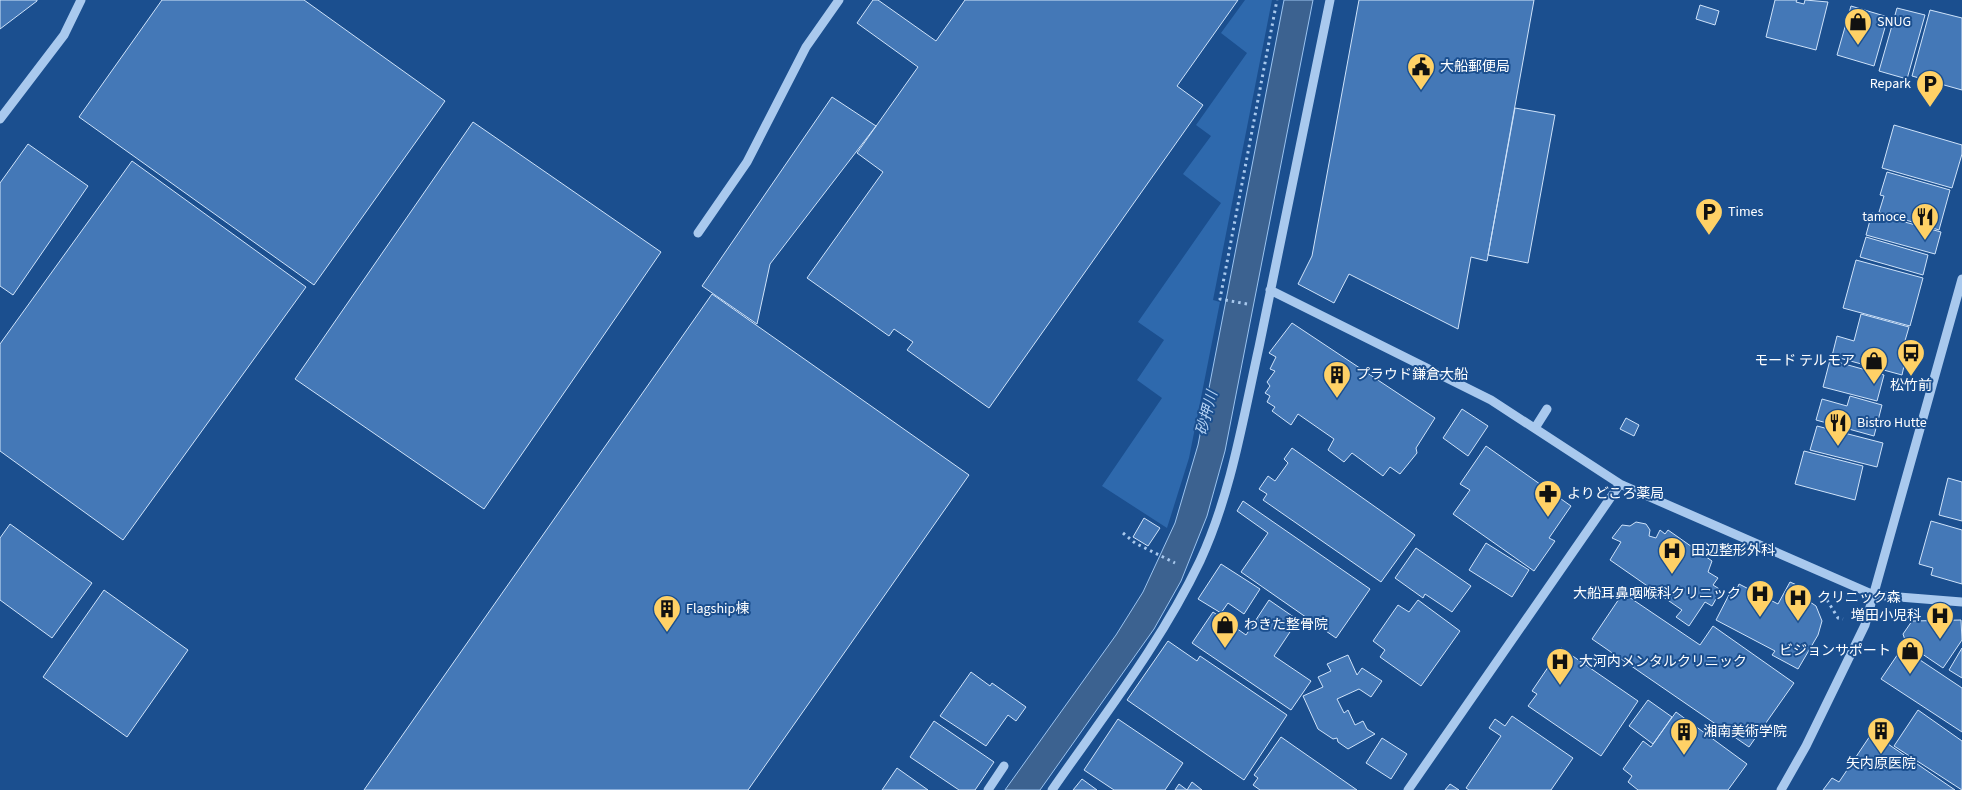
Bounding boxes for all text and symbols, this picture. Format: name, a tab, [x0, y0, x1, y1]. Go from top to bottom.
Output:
shop icon: SNUG	[1843, 7, 1873, 46]
place label: SNUG	[1877, 12, 1911, 32]
public building icon: 大船郵便局	[1406, 52, 1436, 91]
place label: 大船郵便局	[1440, 57, 1510, 77]
parking icon: Repark	[1915, 69, 1945, 108]
place label: Repark	[1870, 74, 1911, 94]
parking icon: Times	[1694, 197, 1724, 236]
place label: Times	[1728, 202, 1763, 222]
restaurant icon: tamoce	[1910, 202, 1940, 241]
place label: tamoce	[1862, 207, 1906, 227]
bus stop icon: 松竹前	[1896, 338, 1926, 377]
shop icon: モード テルモア	[1859, 346, 1889, 385]
place label: モード テルモア	[1754, 351, 1855, 371]
building icon: プラウド鎌倉大船	[1322, 360, 1352, 399]
place label: プラウド鎌倉大船	[1356, 365, 1468, 385]
place label: 松竹前	[1890, 376, 1932, 396]
water label: 砂押川	[1191, 387, 1223, 437]
restaurant icon: Bistro Hutte	[1823, 408, 1853, 447]
place label: Bistro Hutte	[1857, 413, 1927, 433]
pharmacy icon: よりどころ薬局	[1533, 479, 1563, 518]
place label: よりどころ薬局	[1567, 484, 1664, 504]
hospital icon: 田辺整形外科	[1657, 536, 1687, 575]
place label: 田辺整形外科	[1691, 541, 1775, 561]
hospital icon: 大船耳鼻咽喉科クリニック	[1745, 579, 1775, 618]
hospital icon: クリニック森	[1783, 583, 1813, 622]
place label: 大船耳鼻咽喉科クリニック	[1573, 584, 1741, 604]
place label: クリニック森	[1817, 588, 1901, 608]
building icon: Flagship棟	[652, 594, 682, 633]
place label: Flagship棟	[686, 599, 749, 619]
hospital icon: 増田小児科	[1925, 601, 1955, 640]
place label: 増田小児科	[1851, 606, 1921, 626]
shop icon: わきた整骨院	[1210, 610, 1240, 649]
place label: わきた整骨院	[1244, 615, 1328, 635]
shop icon: ビジョンサポート	[1895, 636, 1925, 675]
place label: ビジョンサポート	[1779, 641, 1891, 661]
hospital icon: 大河内メンタルクリニック	[1545, 647, 1575, 686]
place label: 大河内メンタルクリニック	[1579, 652, 1747, 672]
building icon: 矢内原医院	[1866, 716, 1896, 755]
building icon: 湘南美術学院	[1669, 717, 1699, 756]
place label: 湘南美術学院	[1703, 722, 1787, 742]
place label: 矢内原医院	[1846, 754, 1916, 774]

